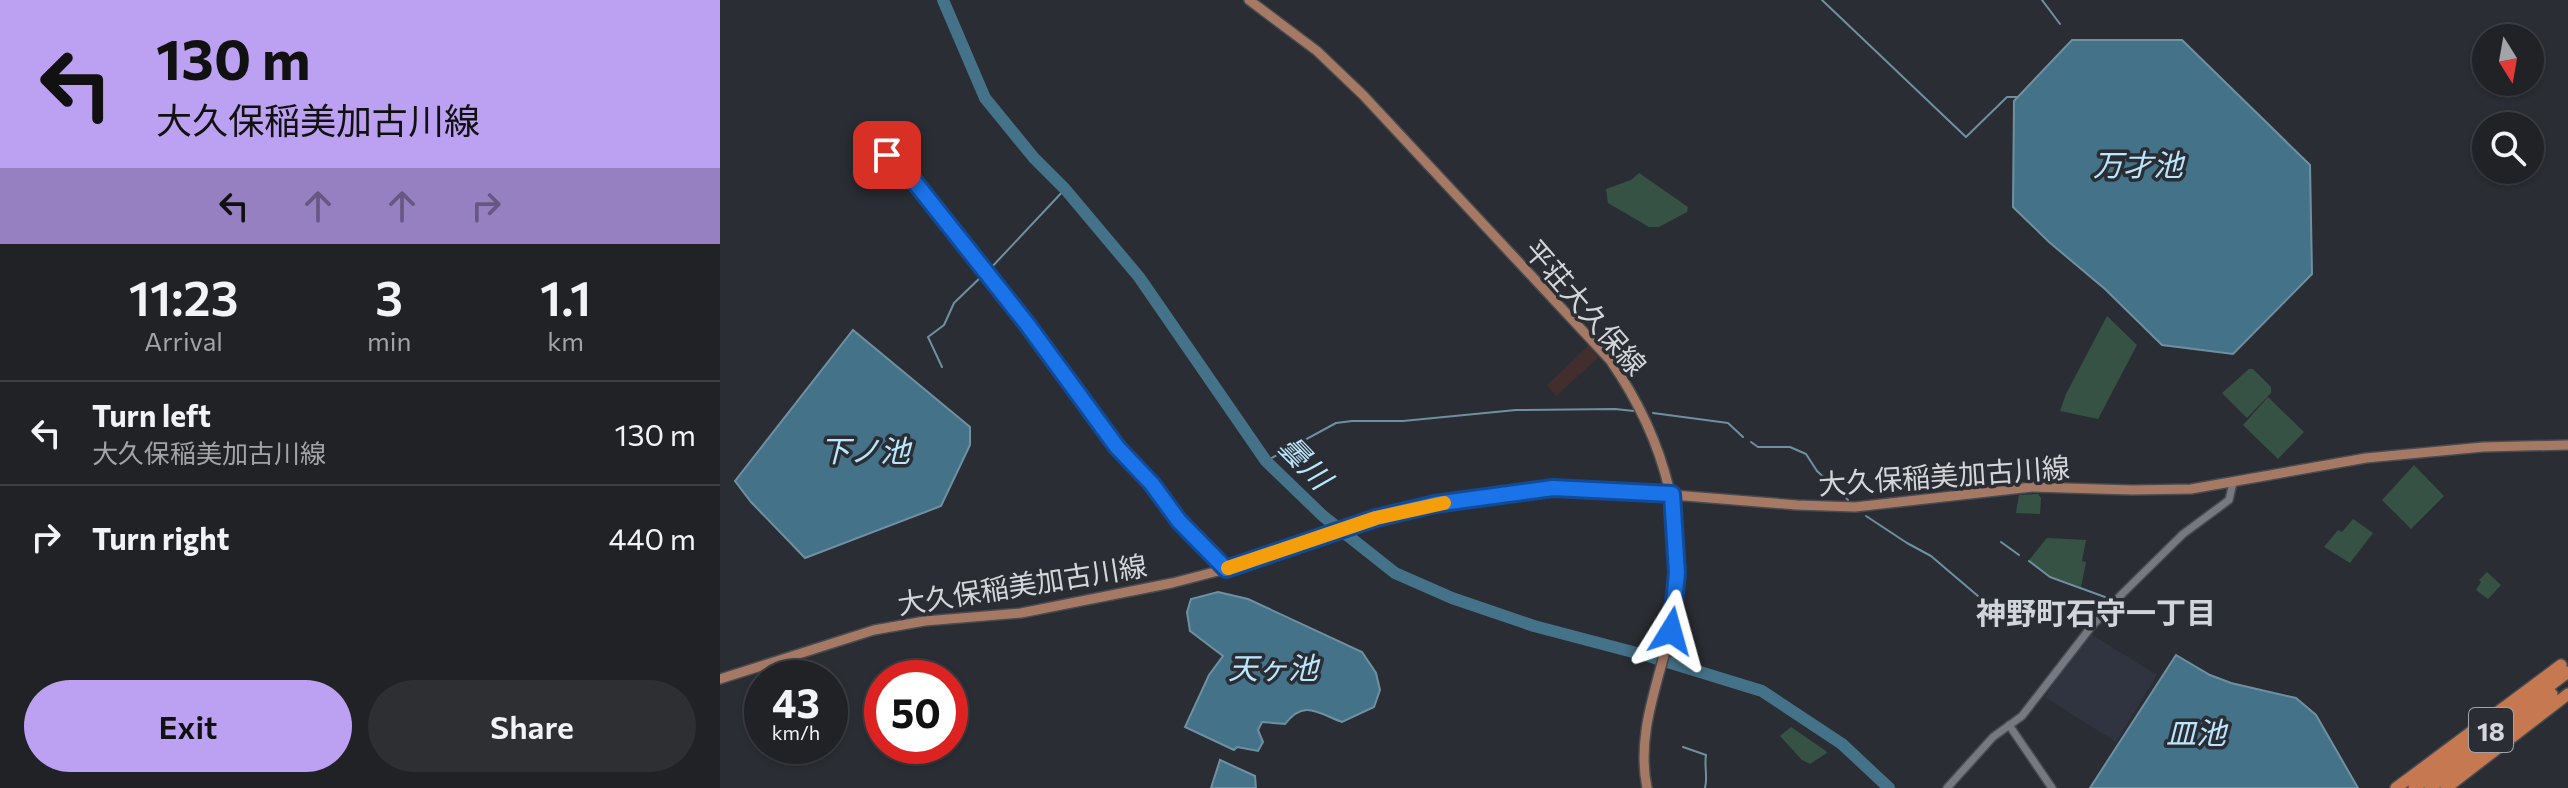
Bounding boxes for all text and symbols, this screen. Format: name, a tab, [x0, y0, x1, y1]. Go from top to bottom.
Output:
text: 130 m	[156, 23, 311, 92]
north arrow	[2472, 24, 2544, 96]
map controls	[2472, 24, 2544, 184]
icon: left	[24, 32, 128, 136]
text: 大久保稲美加古川線	[156, 97, 480, 141]
button: search	[2472, 112, 2544, 184]
pin	[853, 121, 921, 189]
icon: arrive	[865, 133, 909, 177]
water label: 万才池	[2093, 145, 2186, 182]
icon: left	[212, 184, 256, 228]
icon: ahead	[296, 184, 340, 228]
icon: ahead	[380, 184, 424, 228]
icon: right	[464, 184, 508, 228]
street label: 平荘大久保線	[1518, 232, 1654, 382]
text: 11:23	[129, 267, 238, 326]
text: 3	[375, 267, 403, 326]
text: 1.1	[540, 267, 591, 326]
text: Arrival	[144, 325, 223, 356]
text: min	[367, 325, 411, 356]
text: km	[547, 325, 584, 356]
text: Turn left	[92, 396, 211, 433]
icon: left	[24, 411, 68, 455]
text: 130 m	[615, 415, 696, 452]
water label: 曇川	[1272, 427, 1342, 498]
water label: 下ノ池	[820, 431, 913, 468]
text: 大久保稲美加古川線	[92, 437, 326, 468]
street label: 大久保稲美加古川線	[1817, 449, 2071, 501]
icon: right	[24, 515, 68, 559]
text: Turn right	[92, 519, 229, 556]
text: 440 m	[609, 519, 696, 556]
street label: 大久保稲美加古川線	[895, 547, 1149, 621]
position arrow	[1629, 589, 1713, 673]
district label: 神野町石守一丁目	[1976, 593, 2216, 630]
water label: 天ヶ池	[1228, 648, 1321, 685]
speed limit sign: 50	[864, 660, 968, 764]
text: 43	[772, 677, 820, 726]
button: Exit	[24, 680, 352, 772]
button: Share	[368, 680, 696, 772]
road number: 18	[2469, 708, 2513, 752]
water label: 皿池	[2166, 713, 2229, 750]
text: km/h	[772, 720, 820, 744]

